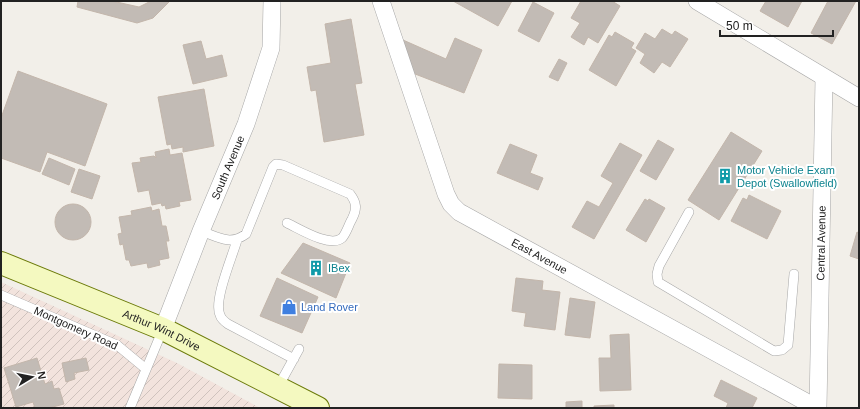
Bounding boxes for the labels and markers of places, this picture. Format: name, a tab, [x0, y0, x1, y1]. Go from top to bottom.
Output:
place label: Motor Vehicle Exam Depot (Swallowfield)	[737, 164, 837, 189]
building icon: Motor Vehicle Exam Depot (Swallowfield)	[716, 167, 734, 185]
building icon: IBex	[307, 259, 325, 277]
place label: IBex	[328, 262, 351, 274]
shop icon: Land Rover	[280, 298, 298, 316]
place label: Land Rover	[301, 301, 358, 313]

